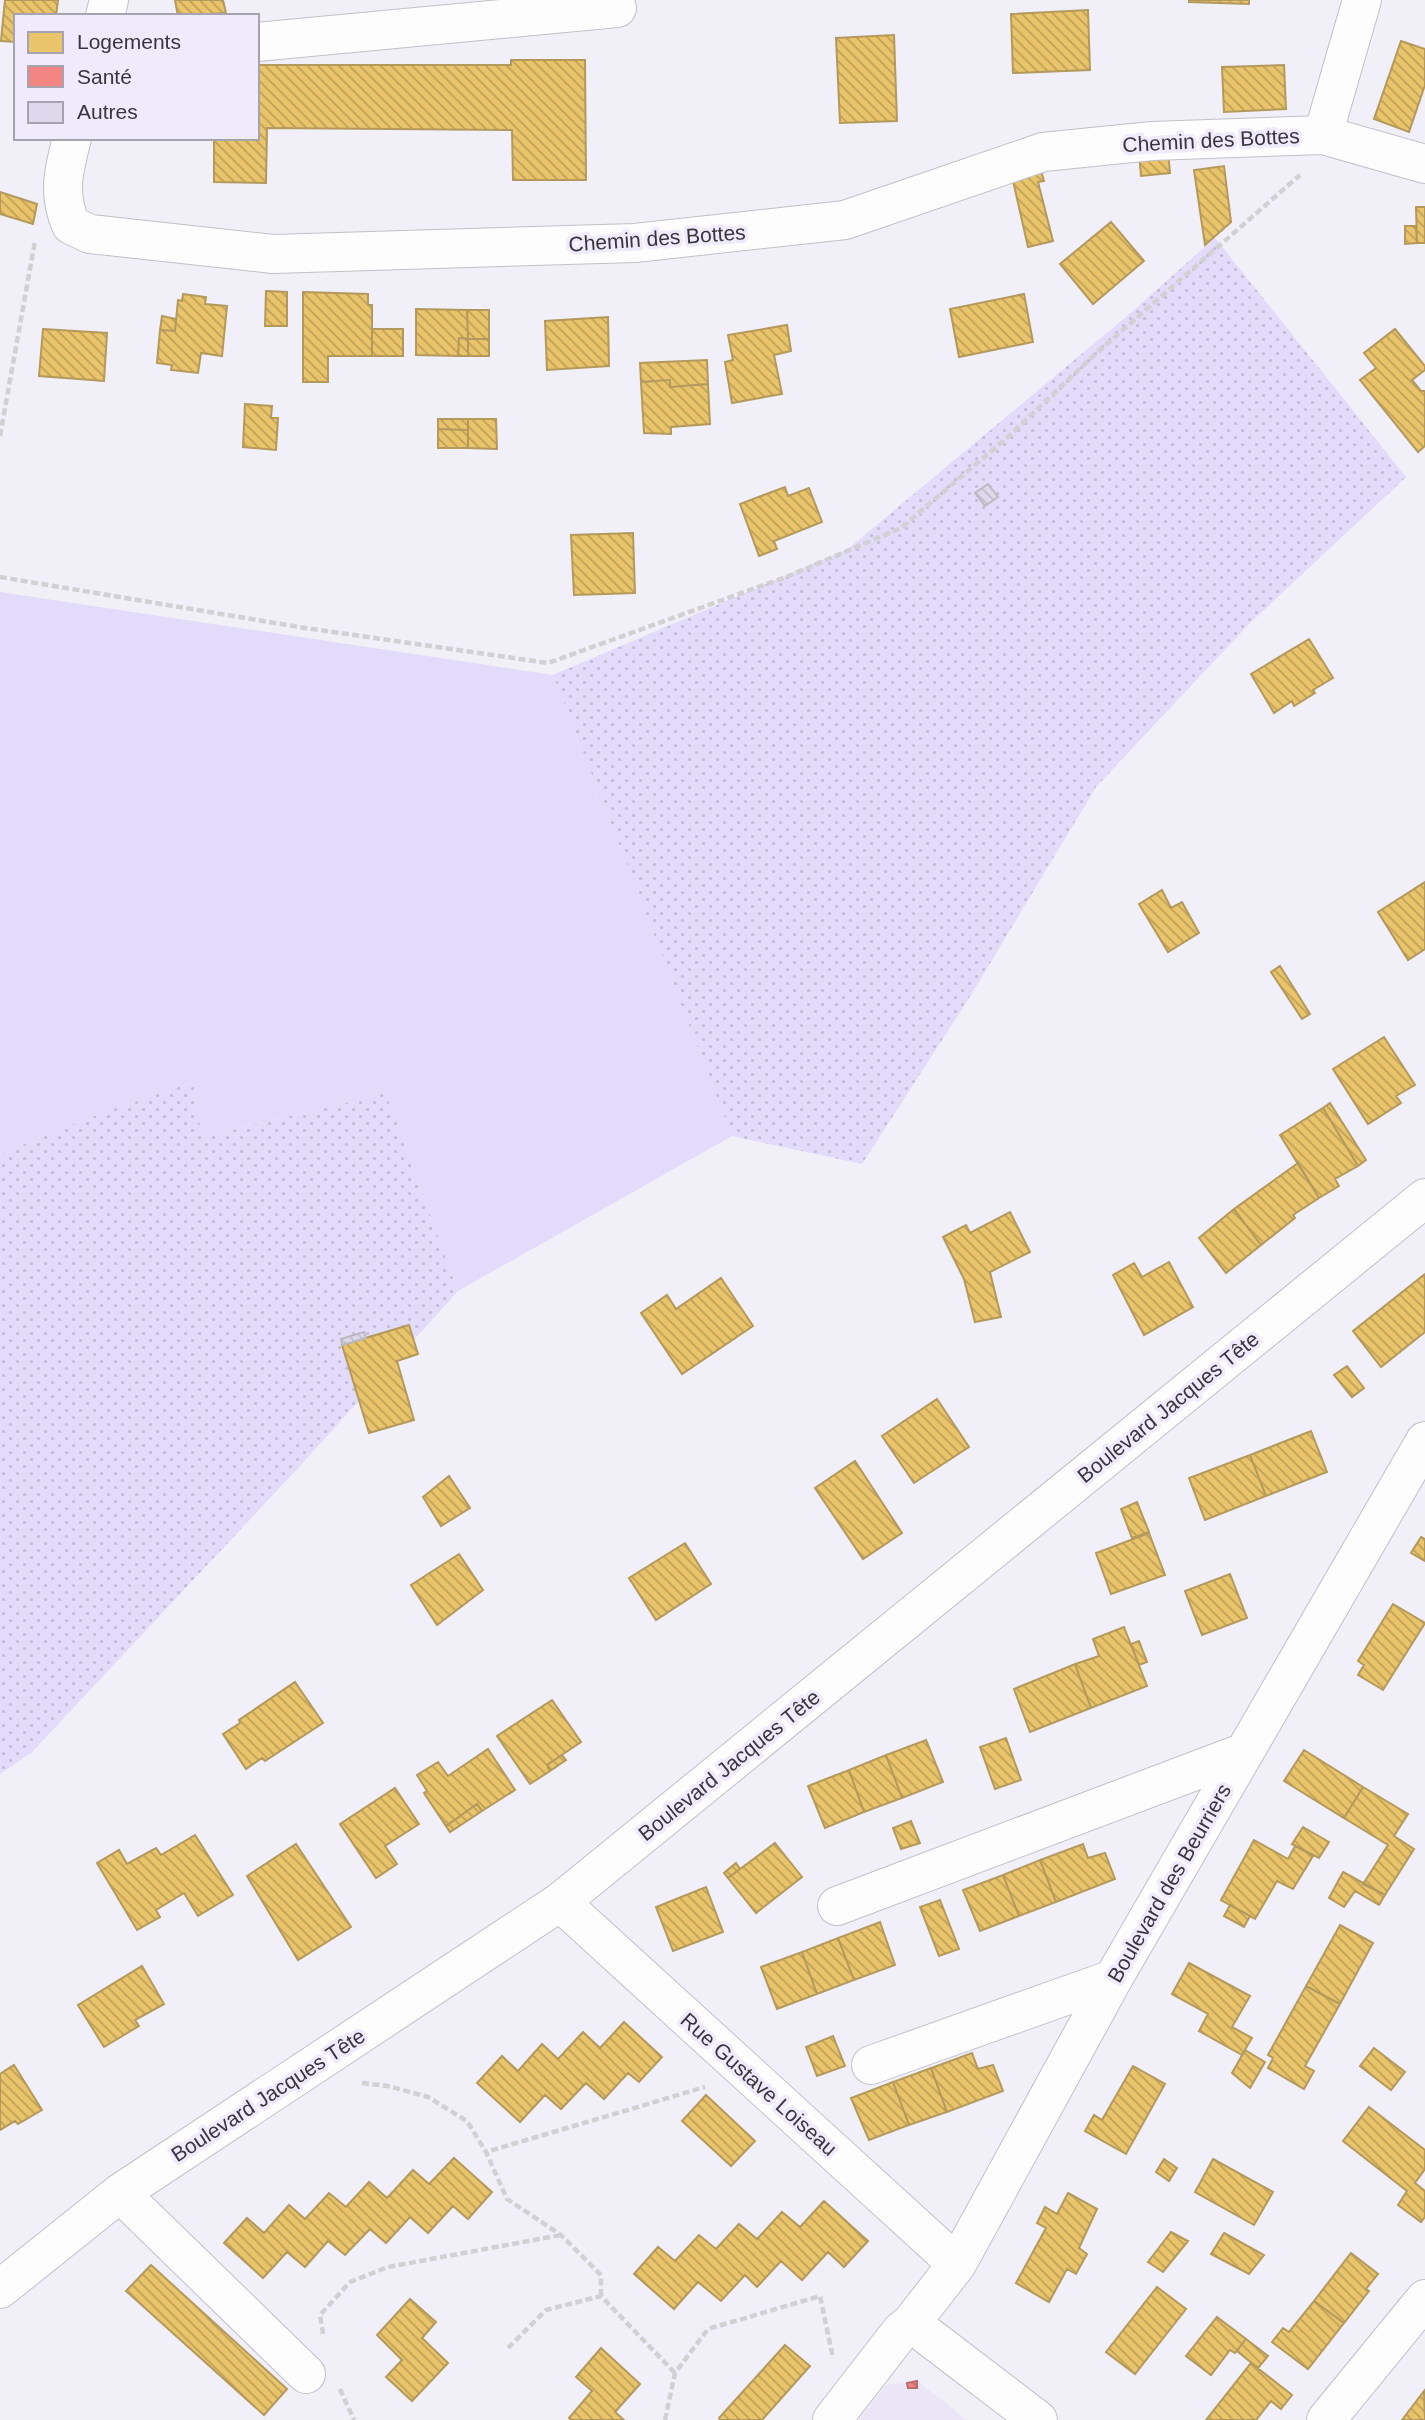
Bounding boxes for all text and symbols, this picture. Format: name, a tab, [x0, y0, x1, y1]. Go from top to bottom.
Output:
legend	[14, 14, 259, 140]
text: Logements	[77, 30, 181, 53]
text: Santé	[77, 65, 132, 88]
text: Autres	[77, 100, 138, 123]
street label: Chemin des Bottes	[1122, 124, 1300, 156]
street label: Chemin des Bottes	[568, 220, 746, 256]
street label: Boulevard Jacques Tête	[1073, 1327, 1263, 1487]
street label: Boulevard Jacques Tête	[634, 1685, 824, 1845]
street label: Boulevard des Beurriers	[1103, 1780, 1235, 1986]
street label: Rue Gustave Loiseau	[676, 2008, 842, 2160]
street label: Boulevard Jacques Tête	[167, 2024, 369, 2166]

